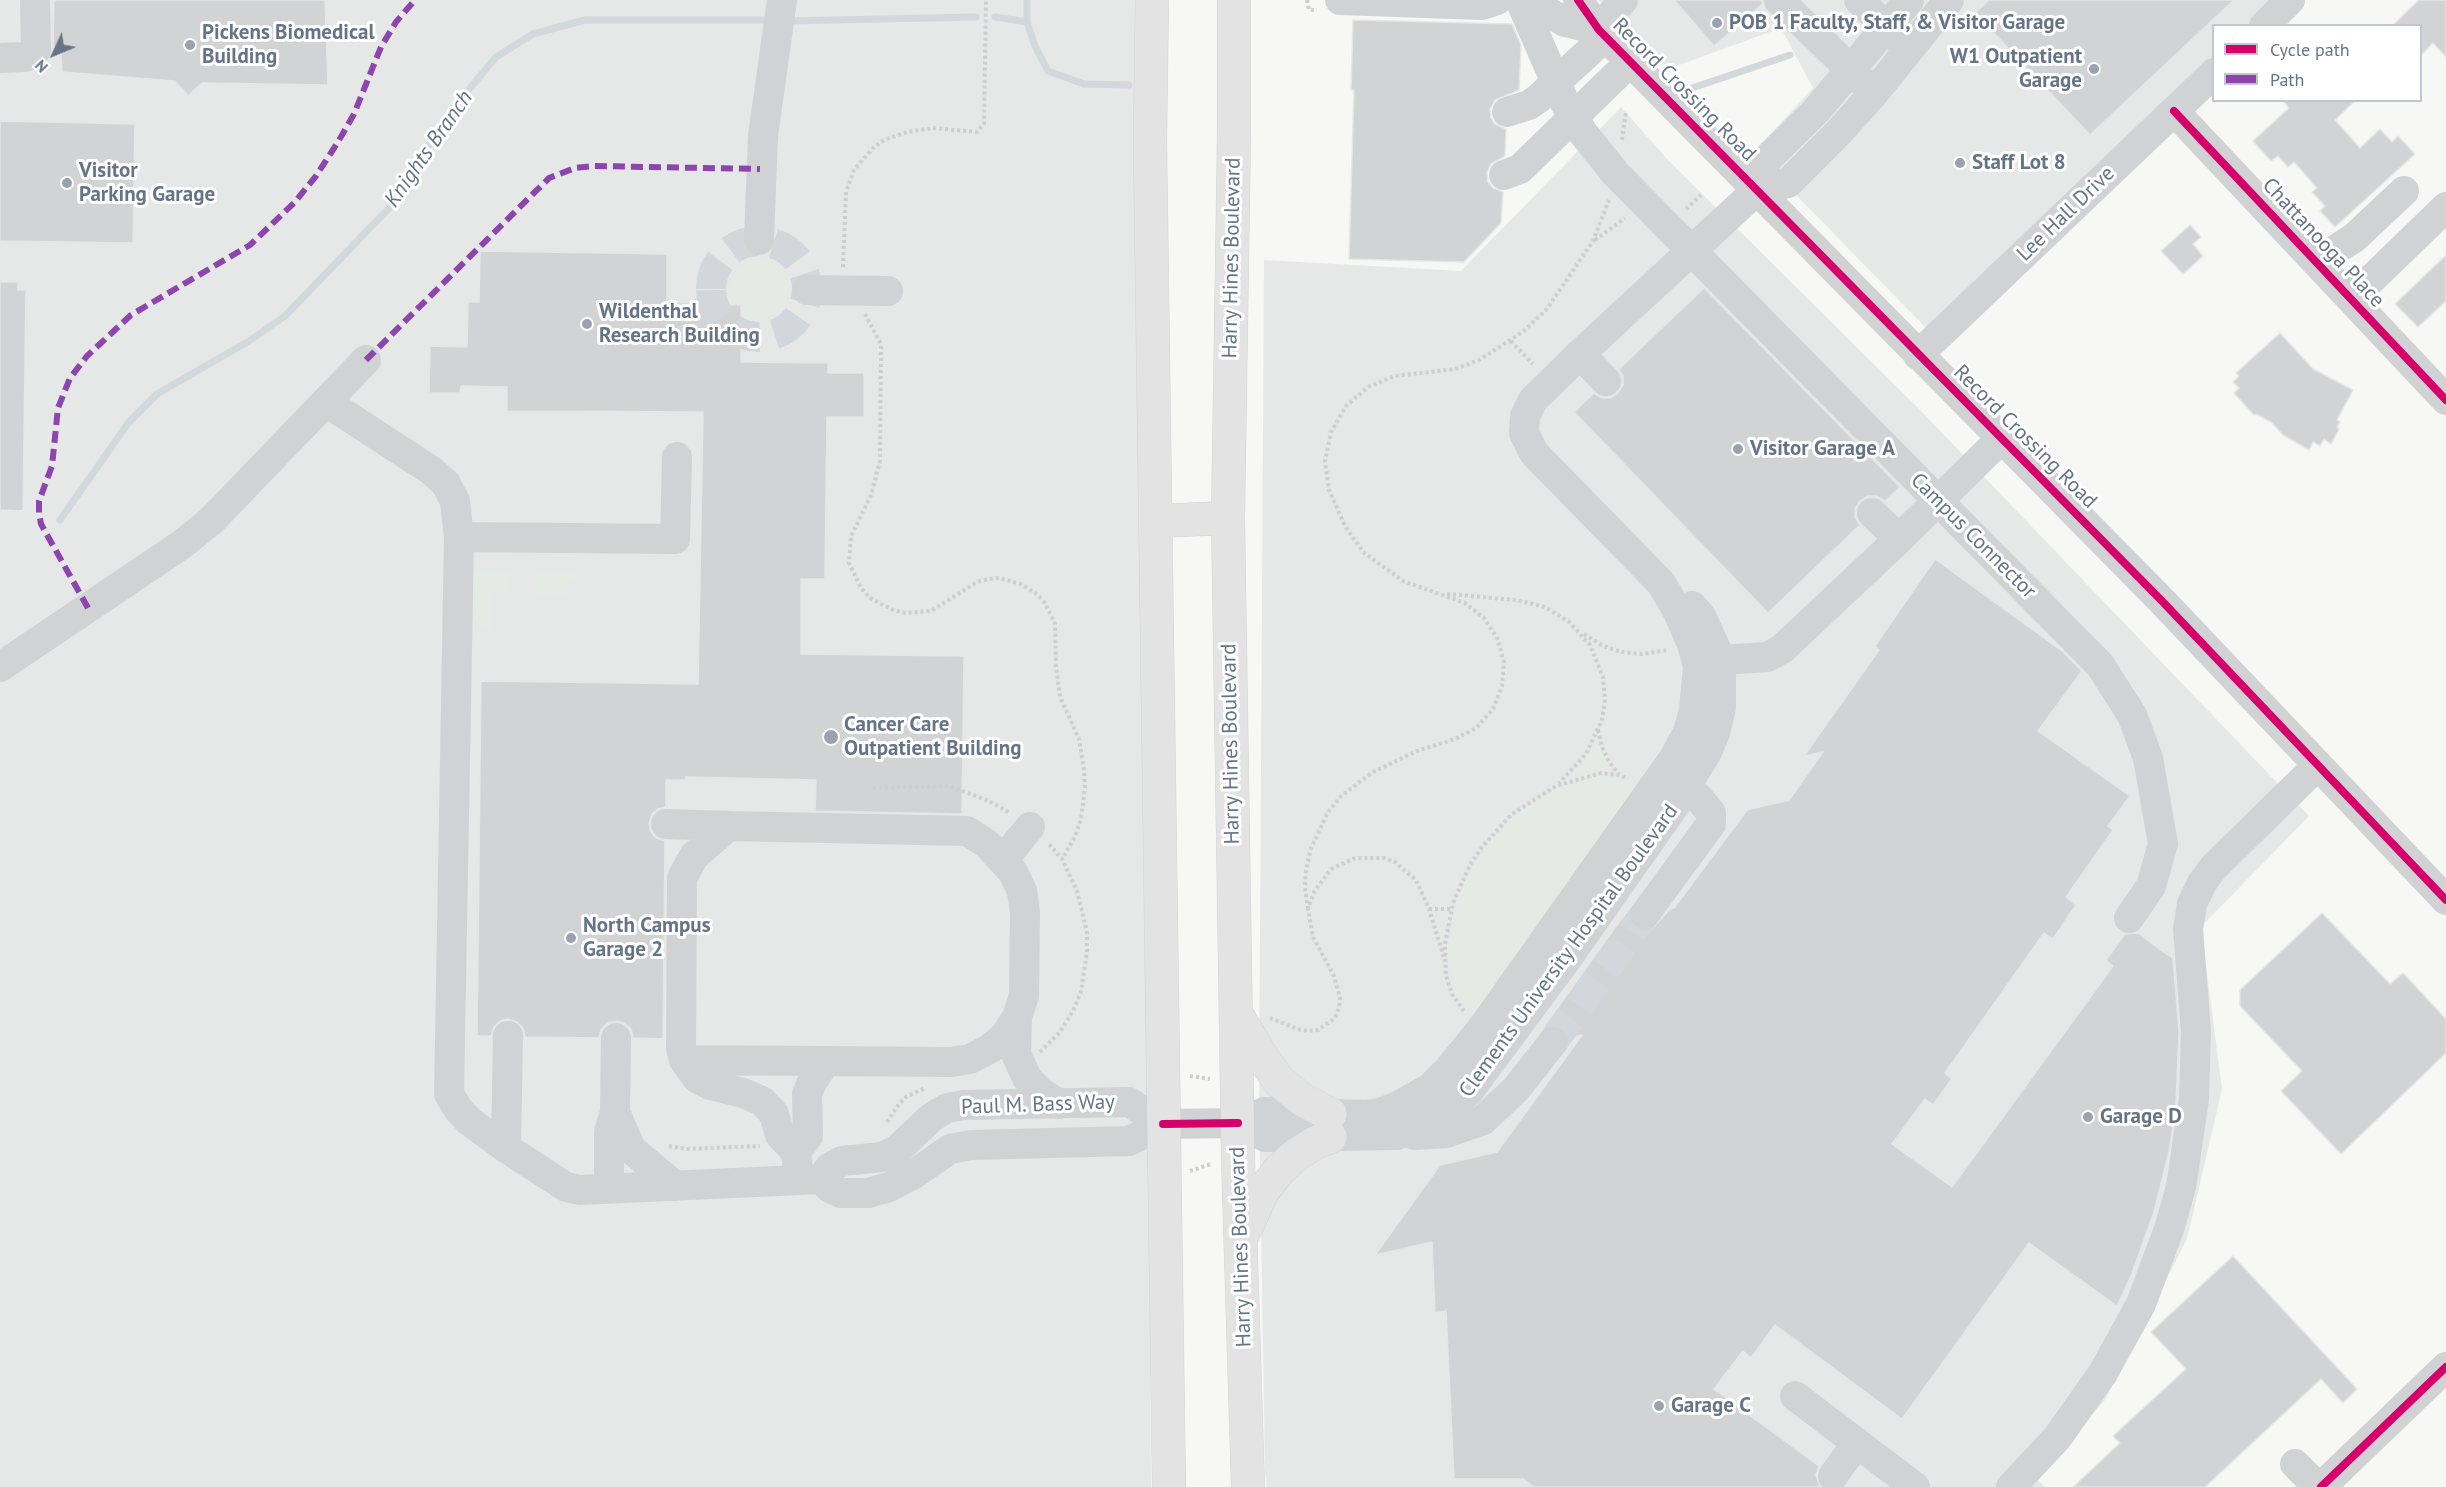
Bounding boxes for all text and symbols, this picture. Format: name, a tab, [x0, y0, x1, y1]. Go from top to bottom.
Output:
place label: POB 1 Faculty, Staff, & Visitor Garage	[1729, 10, 2065, 36]
street label: Record Crossing Road	[1607, 13, 1761, 167]
marker: POB 1 Faculty, Staff, & Visitor Garage	[1710, 16, 1724, 30]
place label: Pickens Biomedical Building	[202, 20, 375, 70]
north arrow	[24, 24, 84, 84]
legend	[2212, 24, 2422, 102]
marker: Pickens Biomedical Building	[183, 38, 197, 52]
text: Cycle path	[2270, 38, 2350, 61]
place label: W1 Outpatient Garage	[1950, 44, 2082, 94]
text: N	[30, 56, 52, 77]
marker: W1 Outpatient Garage	[2087, 62, 2101, 76]
text: Path	[2270, 68, 2304, 91]
water label: Knights Branch	[379, 86, 479, 212]
place label: Staff Lot 8	[1972, 150, 2066, 176]
marker: Staff Lot 8	[1953, 156, 1967, 170]
street label: Harry Hines Boulevard	[1218, 157, 1246, 359]
place label: Visitor Parking Garage	[79, 158, 215, 208]
street label: Lee Hall Drive	[2012, 161, 2120, 267]
street label: Chattanooga Place	[2257, 173, 2389, 313]
marker: Visitor Parking Garage	[60, 176, 74, 190]
place label: Wildenthal Research Building	[599, 299, 760, 349]
marker: Wildenthal Research Building	[580, 317, 594, 331]
street label: Record Crossing Road	[1948, 360, 2102, 514]
place label: Visitor Garage A	[1750, 436, 1895, 462]
marker: Visitor Garage A	[1731, 442, 1745, 456]
street label: Campus Connector	[1905, 468, 2041, 604]
street label: Harry Hines Boulevard	[1217, 643, 1245, 845]
place label: Cancer Care Outpatient Building	[844, 712, 1021, 762]
marker: Cancer Care Outpatient Building	[822, 728, 840, 746]
street label: Clements University Hospital Boulevard	[1454, 800, 1684, 1102]
place label: North Campus Garage 2	[583, 913, 710, 963]
marker: North Campus Garage 2	[564, 931, 578, 945]
street label: Paul M. Bass Way	[961, 1090, 1115, 1120]
place label: Garage D	[2100, 1104, 2182, 1130]
marker: Garage D	[2081, 1110, 2095, 1124]
street label: Harry Hines Boulevard	[1225, 1146, 1257, 1348]
place label: Garage C	[1671, 1393, 1751, 1419]
marker: Garage C	[1652, 1399, 1666, 1413]

